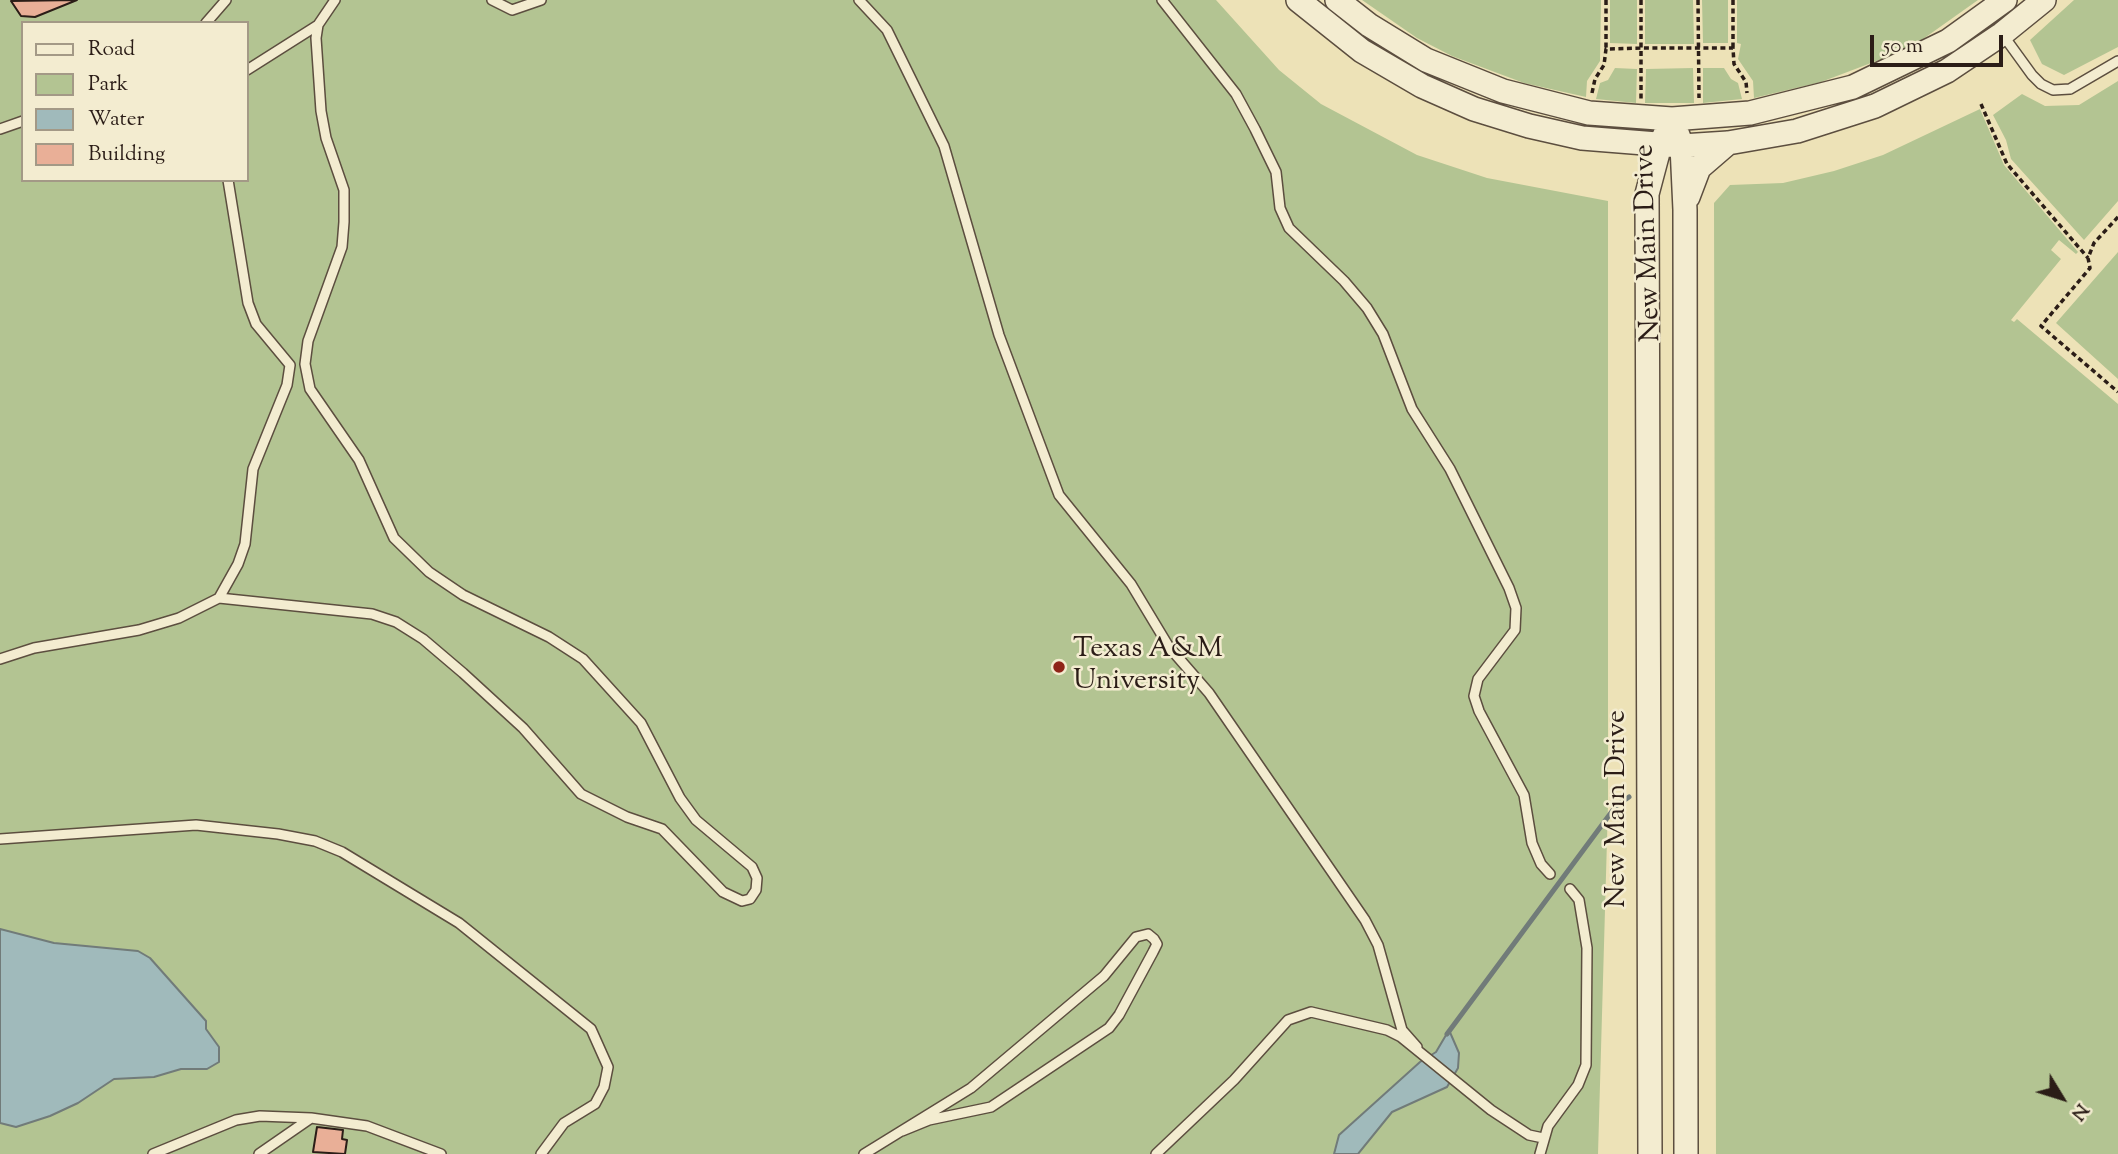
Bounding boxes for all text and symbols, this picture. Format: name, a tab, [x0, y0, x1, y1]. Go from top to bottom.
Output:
legend	[21, 21, 248, 182]
scale bar	[1873, 21, 2006, 65]
text: 50 m	[1883, 32, 1923, 62]
text: Road	[88, 35, 135, 65]
text: Park	[88, 70, 128, 100]
text: Water	[88, 105, 144, 135]
text: Building	[88, 140, 165, 170]
street label: New Main Drive	[1630, 143, 1670, 343]
place label: Texas A&M University	[1073, 634, 1223, 700]
marker: Texas A&M University	[1051, 659, 1067, 675]
street label: New Main Drive	[1602, 710, 1636, 908]
north arrow	[2027, 1063, 2097, 1133]
text: N	[2064, 1097, 2094, 1126]

